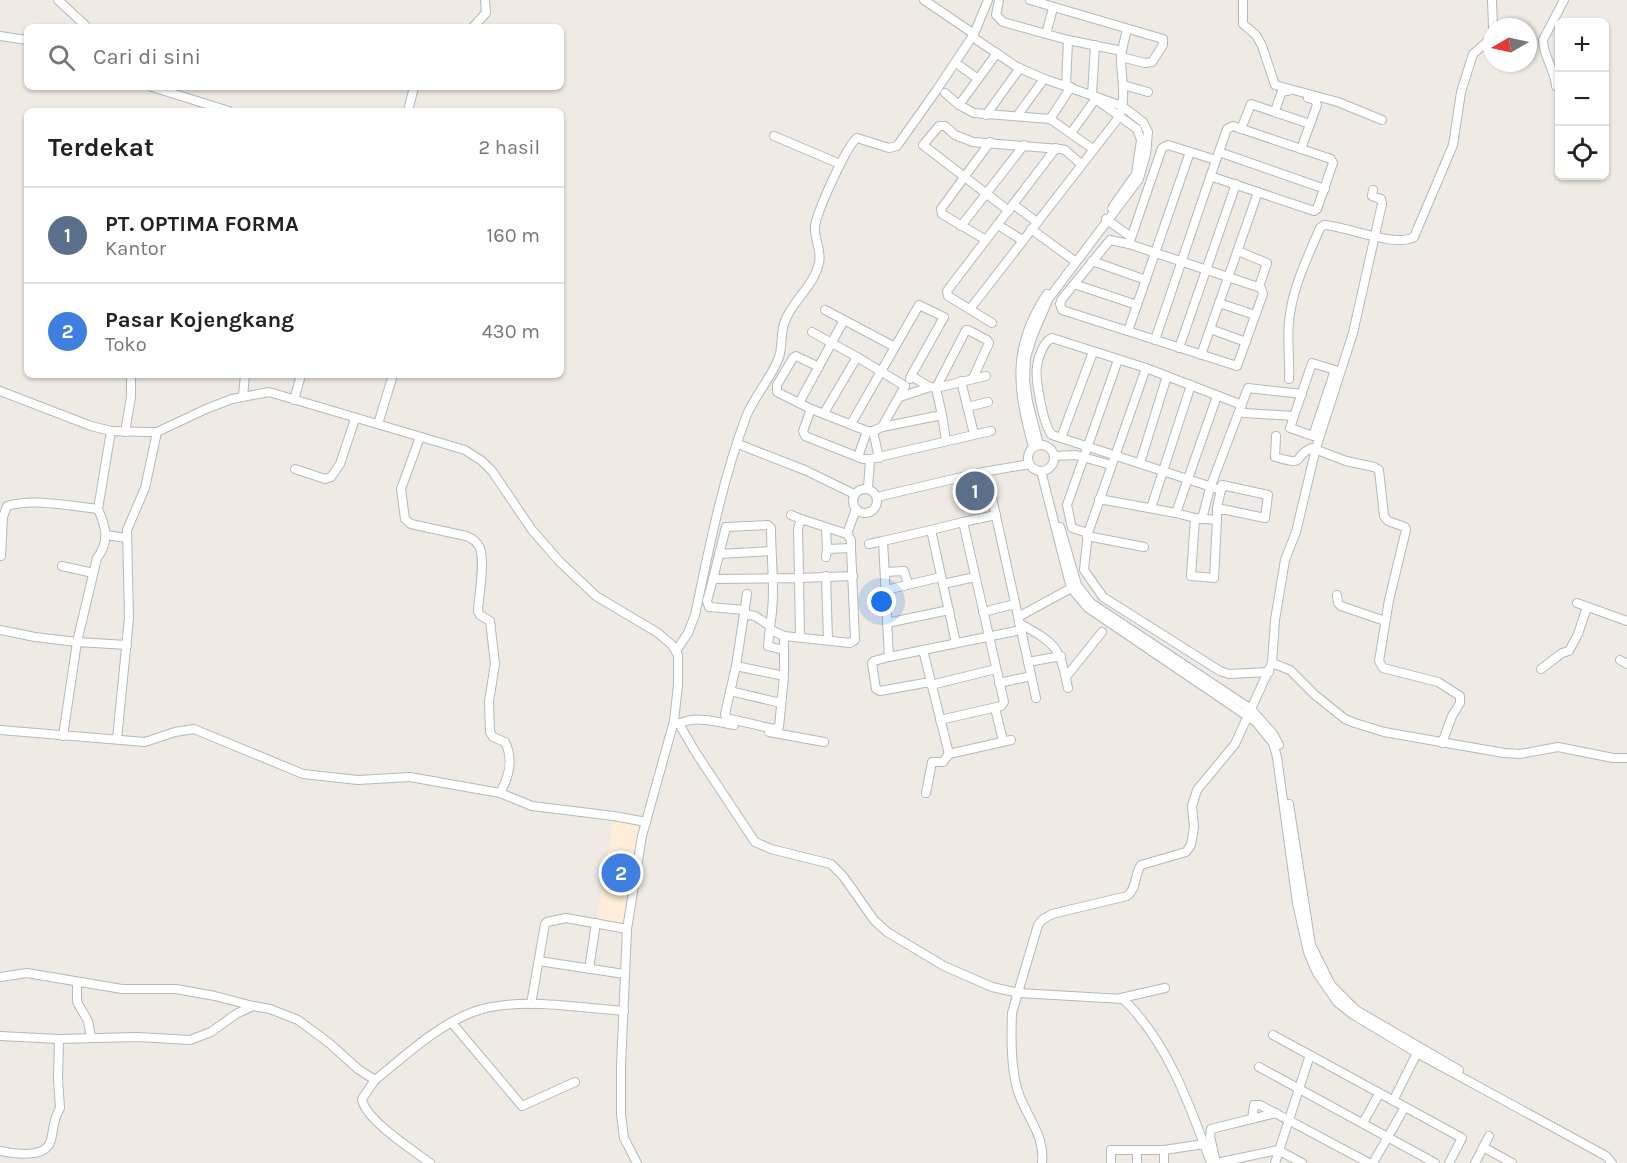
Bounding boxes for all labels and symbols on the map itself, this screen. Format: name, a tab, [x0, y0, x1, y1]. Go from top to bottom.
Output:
north arrow	[1483, 18, 1537, 72]
pin: 1	[956, 468, 994, 514]
your location	[867, 587, 896, 616]
pin: 2	[602, 850, 640, 896]

